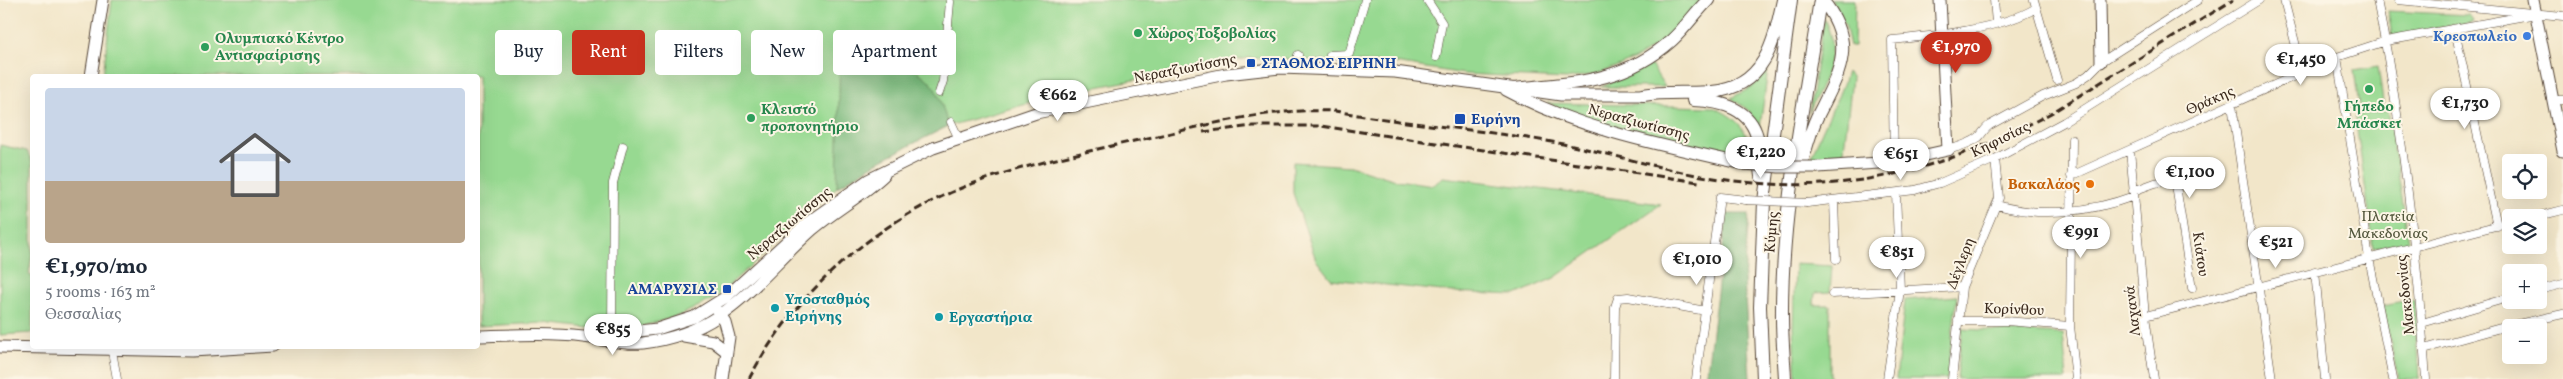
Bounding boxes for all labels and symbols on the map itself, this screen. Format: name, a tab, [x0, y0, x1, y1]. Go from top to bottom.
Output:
place label: Χώρος Τοξοβολίας	[1148, 24, 1276, 45]
marker: Χώρος Τοξοβολίας	[1132, 27, 1144, 39]
place label: Κρεοπωλείο	[2433, 27, 2517, 48]
place label: Ολυμπιακό Κέντρο Αντισφαίρισης	[215, 29, 345, 67]
marker: Κρεοπωλείο	[2521, 30, 2533, 42]
pin: €1,970	[1915, 32, 1997, 74]
marker: Ολυμπιακό Κέντρο Αντισφαίρισης	[199, 41, 211, 53]
pin: €1,450	[2260, 44, 2342, 86]
street label: Νερατζιωτίσσης	[1132, 49, 1239, 90]
place label: ΣΤΑΘΜΟΣ ΕΙΡΗΝΗ	[1261, 54, 1397, 75]
marker: ΣΤΑΘΜΟΣ ΕΙΡΗΝΗ	[1245, 57, 1257, 69]
pin: €662	[1028, 80, 1088, 122]
street label: Θράκης	[2183, 81, 2238, 121]
marker: Γήπεδο Μπάσκετ	[2363, 83, 2375, 95]
pin: €1,730	[2424, 88, 2506, 130]
place label: Γήπεδο Μπάσκετ	[2337, 97, 2401, 135]
place label: Κλειστό προπονητήριο	[761, 100, 859, 138]
street label: Νερατζιωτίσσης	[1585, 100, 1692, 147]
place label: Ειρήνη	[1471, 110, 1521, 131]
marker: Κλειστό προπονητήριο	[745, 112, 757, 124]
marker: Ειρήνη	[1453, 112, 1467, 126]
street label: Κηφισίας	[1968, 117, 2034, 164]
pin: €1,220	[1720, 136, 1802, 179]
pin: €651	[1871, 138, 1931, 181]
pin: €1,100	[2149, 156, 2231, 199]
place label: Βακαλάος	[2008, 175, 2080, 196]
marker: Βακαλάος	[2084, 178, 2096, 190]
street label: Νερατζιωτίσσης	[743, 182, 837, 266]
park label: Πλατεία Μακεδονίας	[2348, 207, 2428, 245]
street label: Κύμης	[1760, 210, 1785, 254]
pin: €991	[2051, 216, 2111, 259]
pin: €521	[2246, 226, 2306, 269]
street label: Κιάτου	[2186, 231, 2213, 278]
street label: Δέγλερη	[1942, 235, 1981, 292]
pin: €851	[1867, 236, 1927, 279]
pin: €1,010	[1656, 244, 1738, 286]
street label: Μακεδονίας	[2392, 254, 2421, 336]
place label: ΑΜΑΡΥΣΙΑΣ	[627, 280, 717, 301]
marker: ΑΜΑΡΥΣΙΑΣ	[721, 283, 733, 295]
street label: Λαχανά	[2120, 284, 2147, 338]
place label: Υποσταθμός Ειρήνης	[785, 290, 870, 328]
street label: Κορίνθου	[1984, 299, 2044, 322]
marker: Υποσταθμός Ειρήνης	[769, 302, 781, 314]
place label: Εργαστήρια	[949, 308, 1033, 329]
marker: Εργαστήρια	[933, 311, 945, 323]
pin: €855	[583, 314, 643, 356]

